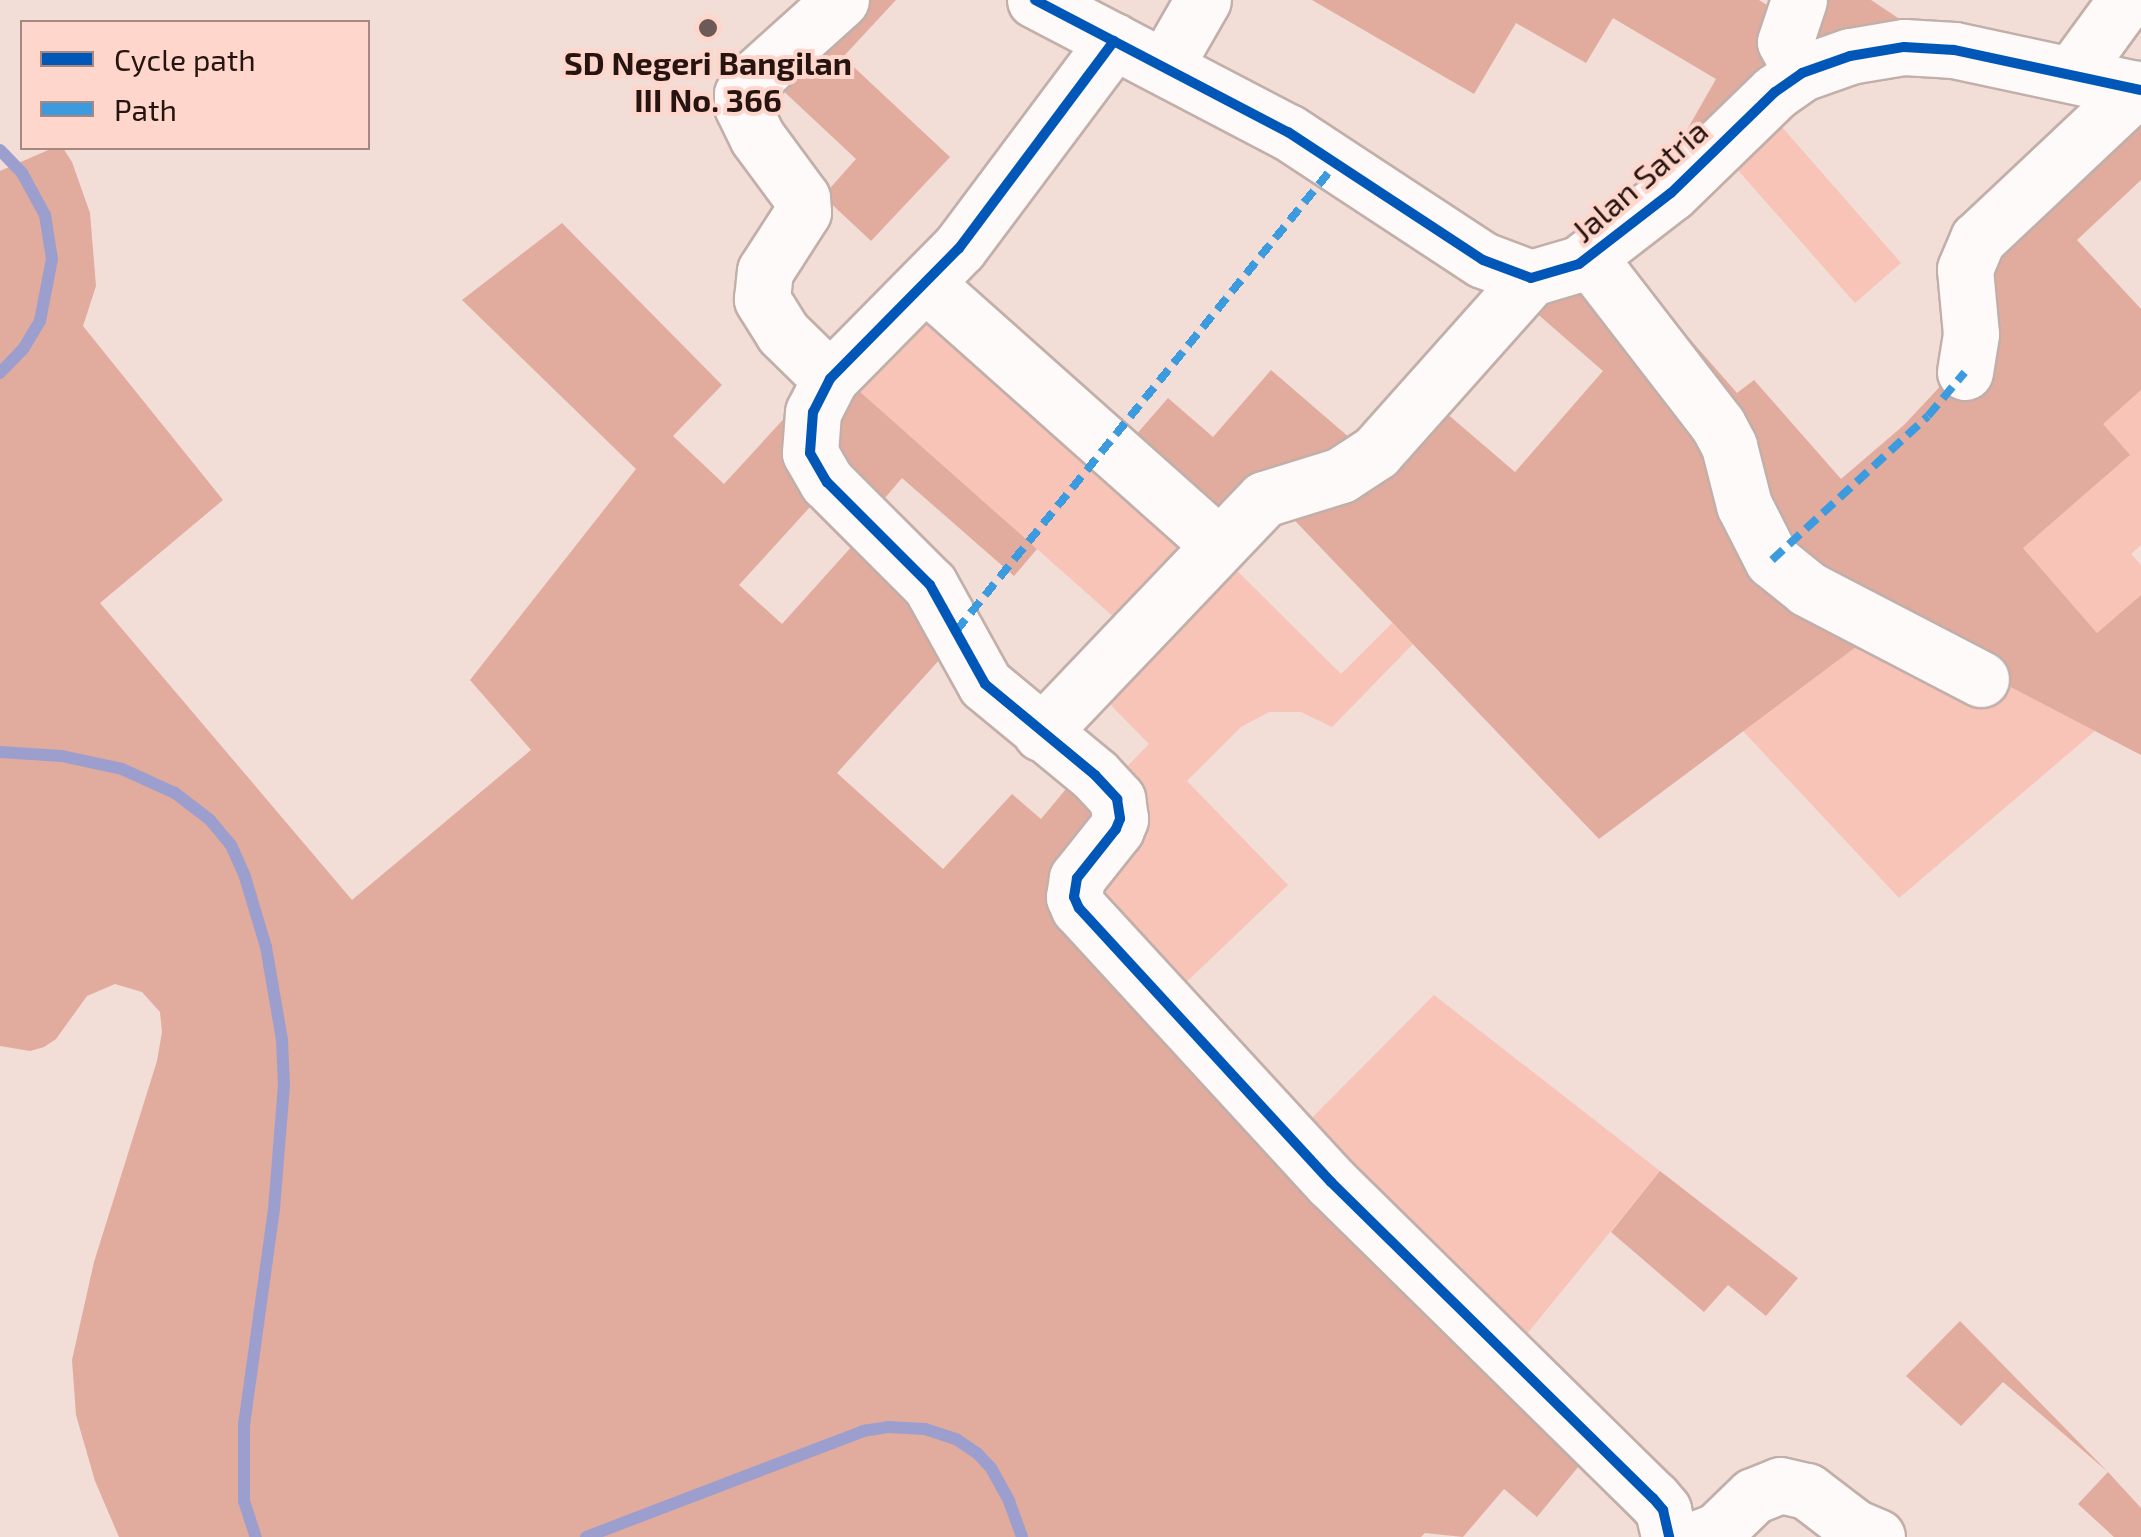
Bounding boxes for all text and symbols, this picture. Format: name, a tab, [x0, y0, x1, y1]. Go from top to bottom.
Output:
marker: SD Negeri Bangilan III No. 366	[697, 17, 719, 39]
legend	[20, 20, 370, 150]
text: Cycle path	[114, 41, 256, 77]
place label: SD Negeri Bangilan III No. 366	[564, 44, 852, 119]
text: Path	[114, 91, 177, 127]
street label: Jalan Satria	[1563, 111, 1715, 249]

